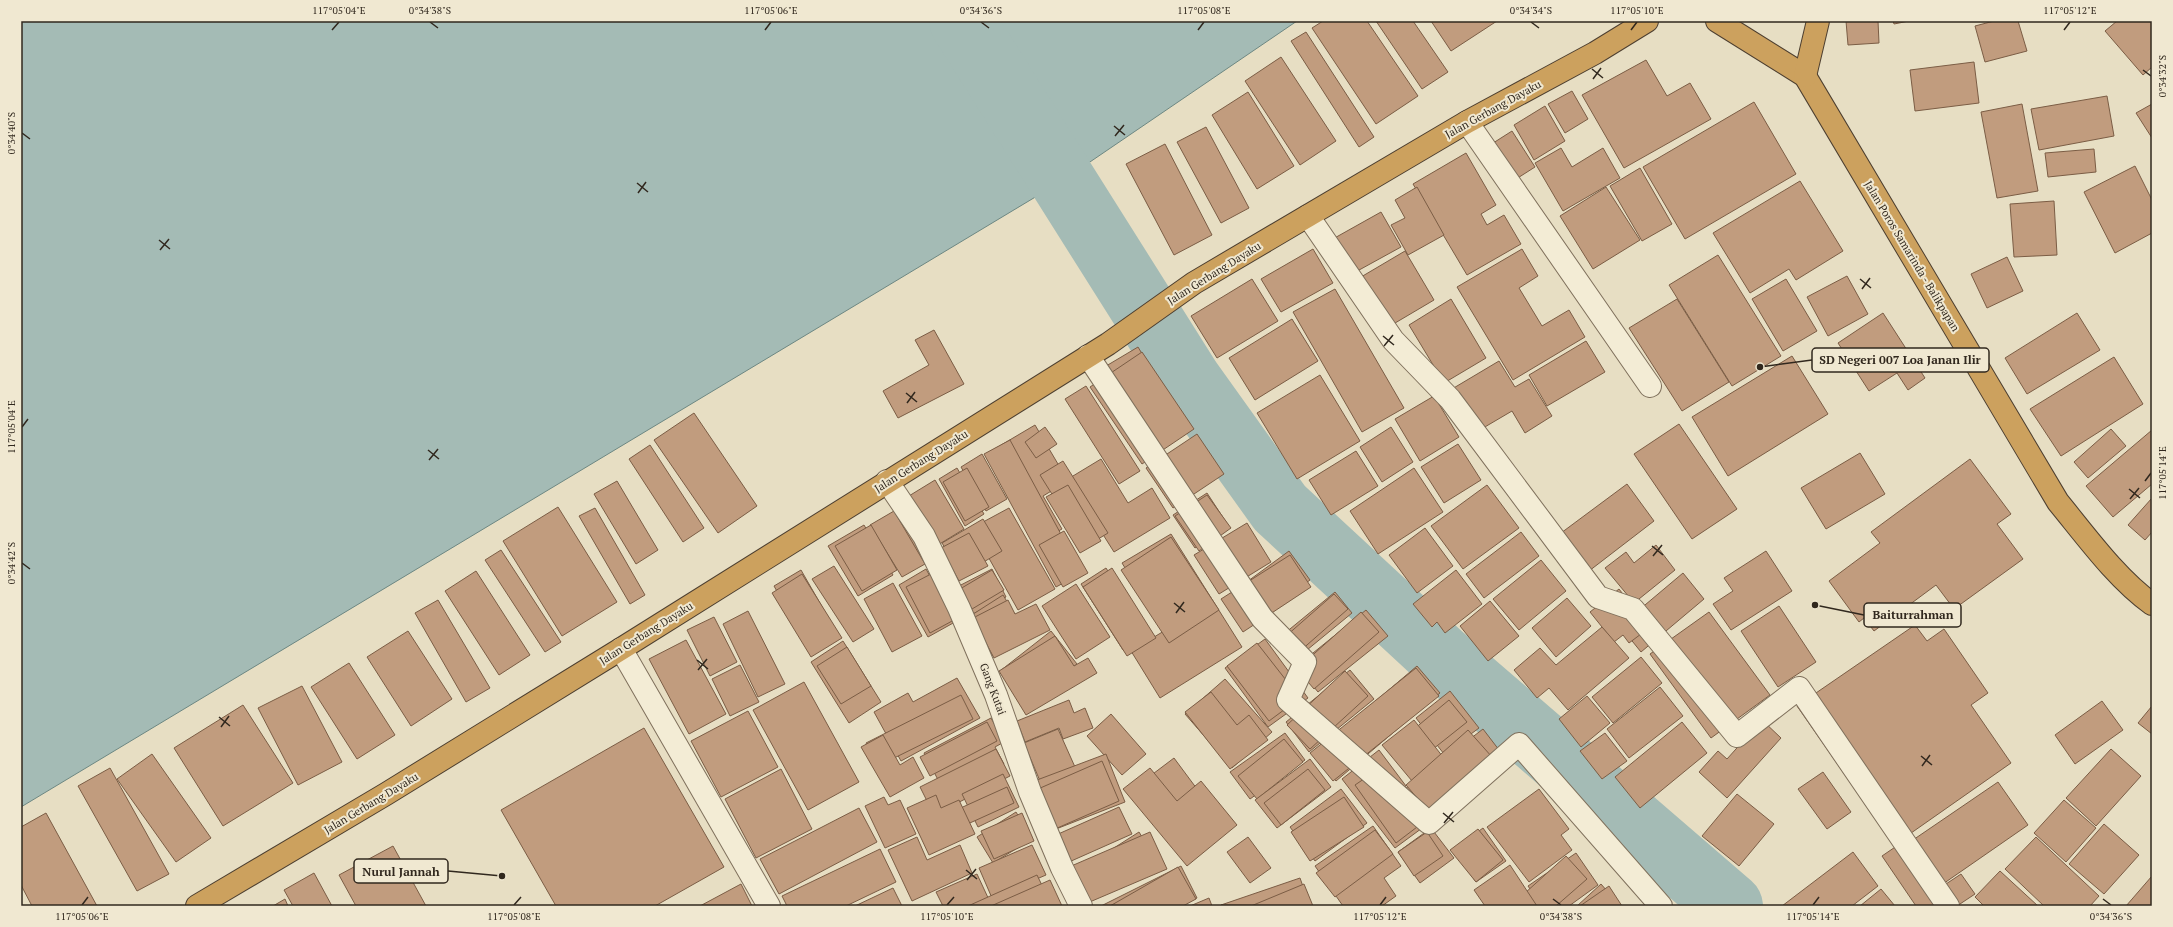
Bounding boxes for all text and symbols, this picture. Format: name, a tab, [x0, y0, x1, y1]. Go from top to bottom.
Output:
text: 117°05'04"E	[312, 4, 366, 17]
text: 0°34'38"S	[409, 4, 451, 17]
text: 117°05'06"E	[744, 4, 798, 17]
text: 0°34'36"S	[960, 4, 1002, 17]
text: 117°05'08"E	[1177, 4, 1231, 17]
text: 0°34'34"S	[1510, 4, 1552, 17]
text: 117°05'10"E	[1610, 4, 1664, 17]
text: 117°05'12"E	[2043, 4, 2097, 17]
text: 0°34'32"S	[2156, 55, 2169, 97]
street label: Jalan Gerbang Dayaku	[1443, 76, 1544, 141]
text: 0°34'40"S	[5, 112, 18, 154]
street label: Jalan Poros Samarinda - Balikpapan	[1861, 178, 1963, 334]
street label: Jalan Gerbang Dayaku	[1165, 238, 1264, 307]
callout: SD Negeri 007 Loa Janan Ilir	[1812, 348, 1989, 372]
text: SD Negeri 007 Loa Janan Ilir	[1819, 352, 1982, 367]
text: 117°05'04"E	[5, 400, 18, 454]
street label: Jalan Gerbang Dayaku	[872, 426, 971, 495]
text: 117°05'14"E	[2156, 446, 2169, 500]
text: 0°34'42"S	[5, 542, 18, 584]
street label: Jalan Gerbang Dayaku	[597, 598, 696, 667]
callout: Baiturrahman	[1864, 603, 1961, 627]
text: Baiturrahman	[1873, 607, 1954, 622]
street label: Gang Kutai	[977, 661, 1009, 717]
street label: Jalan Gerbang Dayaku	[321, 769, 421, 837]
callout: Nurul Jannah	[354, 859, 448, 883]
text: Nurul Jannah	[362, 864, 440, 879]
text: 117°05'06"E	[55, 910, 109, 923]
text: 117°05'08"E	[487, 910, 541, 923]
text: 117°05'10"E	[920, 910, 974, 923]
text: 117°05'12"E	[1353, 910, 1407, 923]
text: 0°34'38"S	[1540, 910, 1582, 923]
text: 117°05'14"E	[1786, 910, 1840, 923]
text: 0°34'36"S	[2090, 910, 2132, 923]

